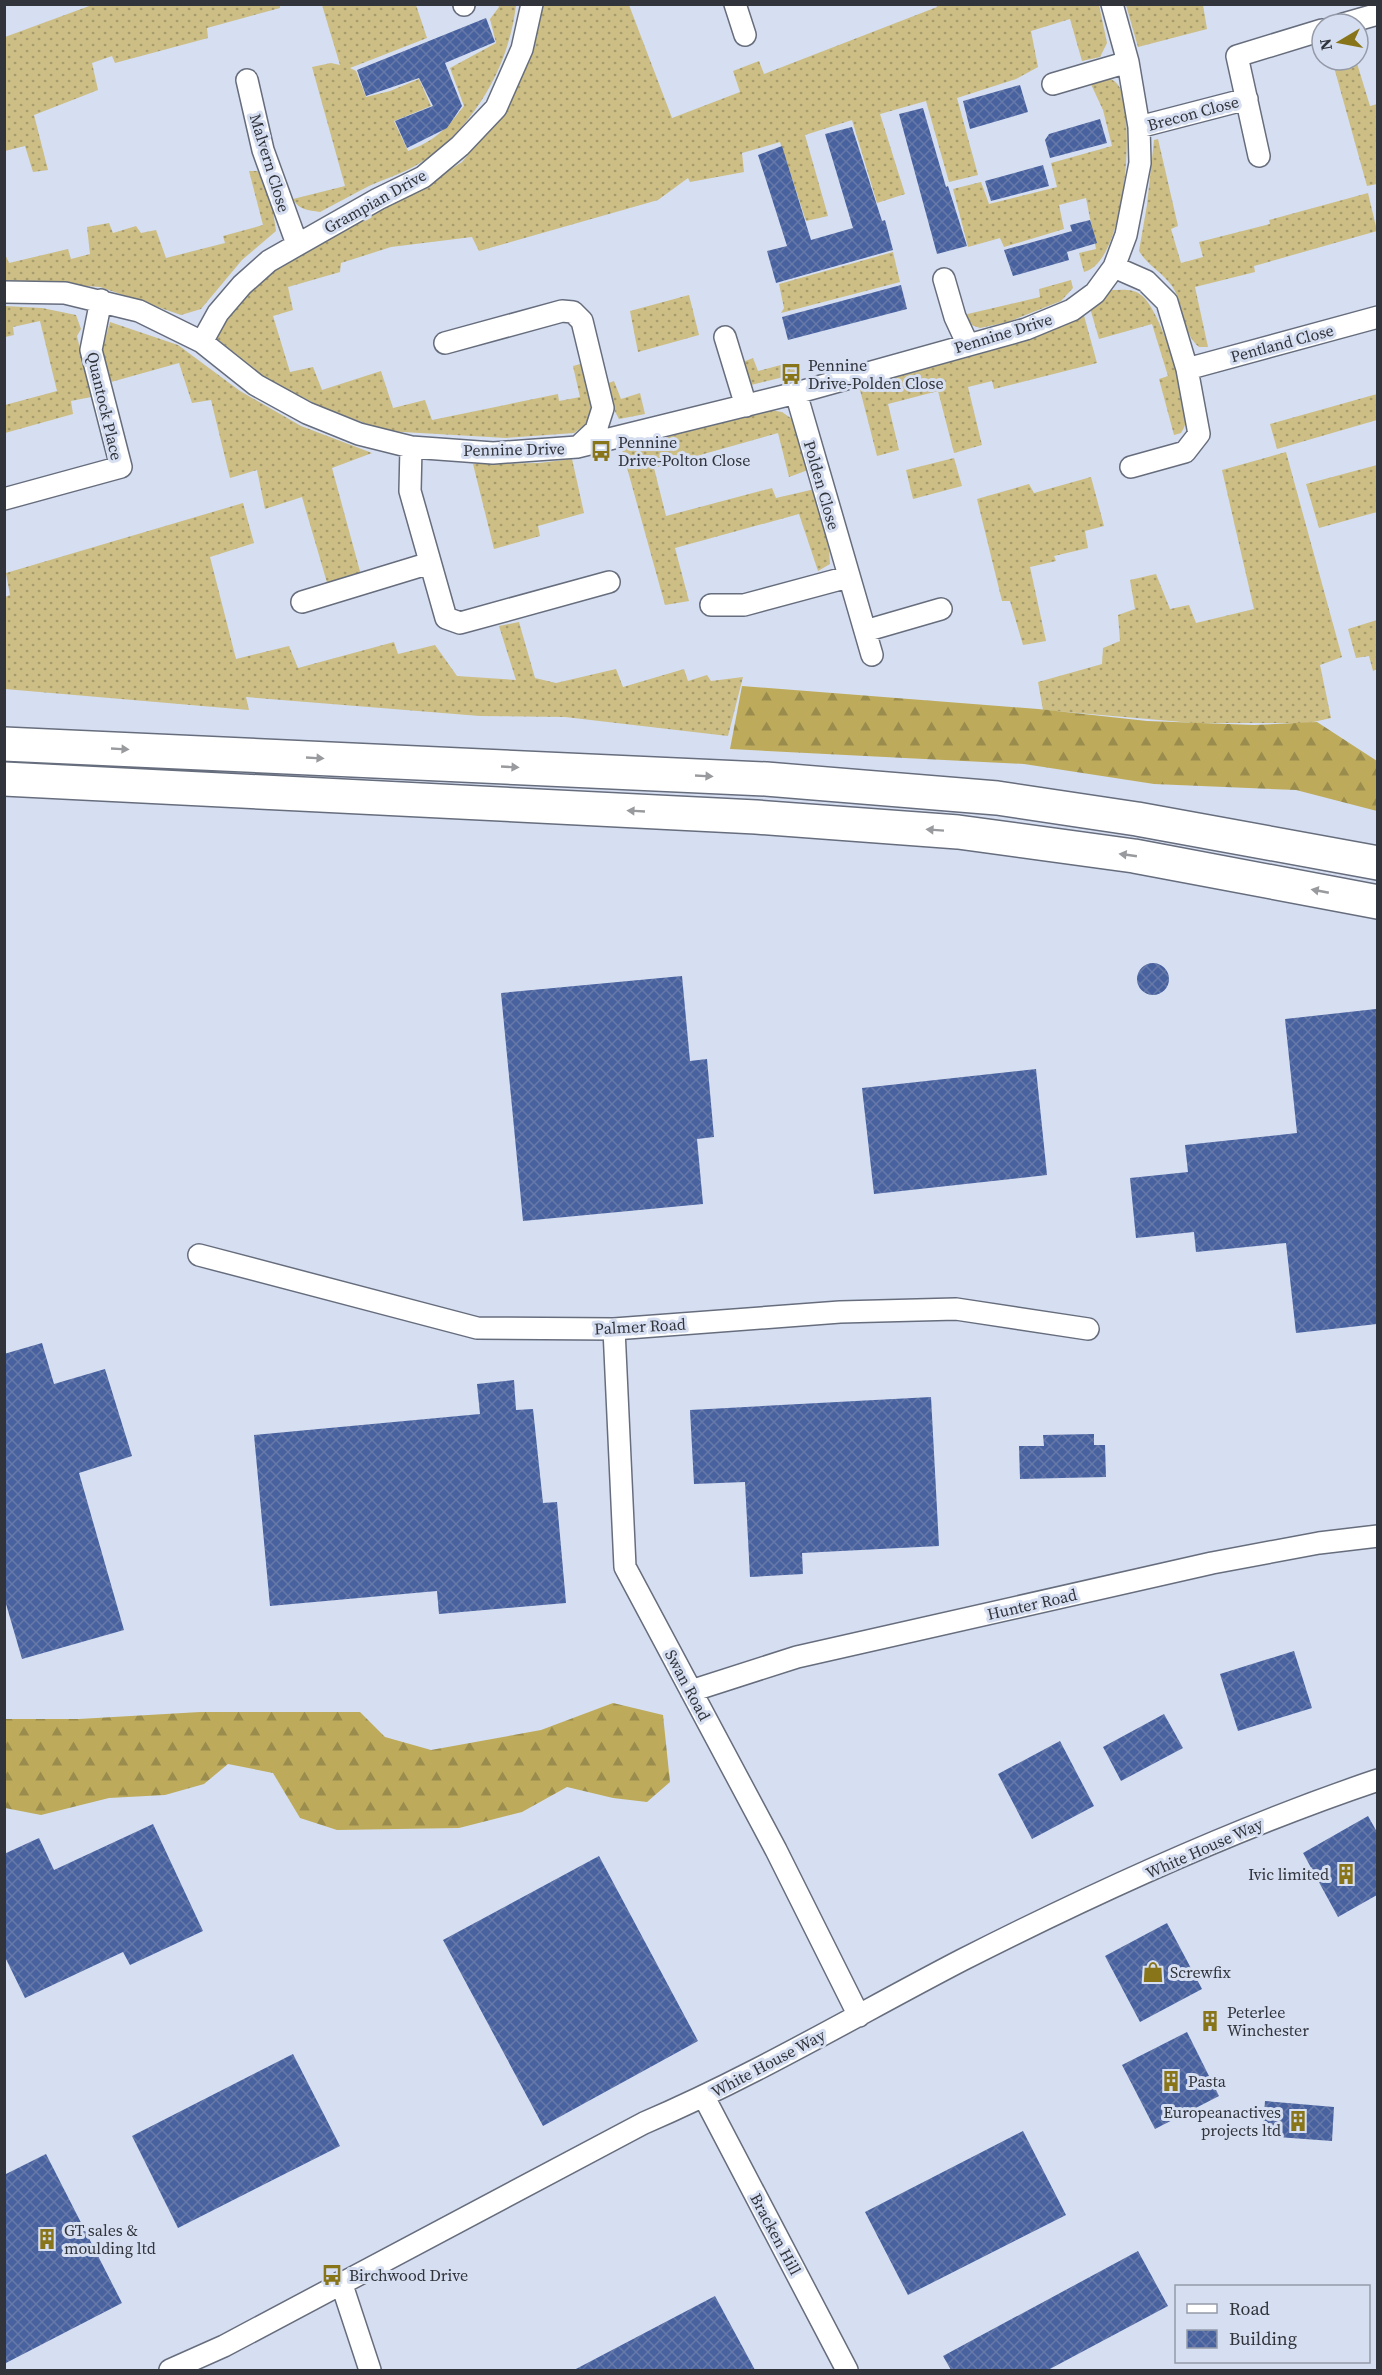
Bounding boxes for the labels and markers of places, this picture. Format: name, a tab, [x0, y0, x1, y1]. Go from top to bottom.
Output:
place label: Pennine Drive-Polden Close	[808, 354, 944, 394]
bus stop icon: Pennine Drive-Polden Close	[779, 362, 803, 386]
place label: Pennine Drive-Polton Close	[618, 431, 750, 471]
bus stop icon: Pennine Drive-Polton Close	[589, 439, 613, 463]
building icon: Ivic limited	[1334, 1862, 1358, 1886]
place label: Ivic limited	[1248, 1863, 1329, 1885]
shop icon: Screwfix	[1141, 1960, 1165, 1984]
place label: Screwfix	[1170, 1961, 1232, 1983]
place label: Peterlee Winchester	[1227, 2001, 1309, 2041]
building icon: Peterlee Winchester	[1198, 2009, 1222, 2033]
building icon: Pasta	[1159, 2069, 1183, 2093]
place label: Pasta	[1188, 2070, 1227, 2092]
place label: Europeanactives projects ltd	[1163, 2101, 1281, 2141]
building icon: Europeanactives projects ltd	[1286, 2109, 1310, 2133]
place label: GT sales & moulding ltd	[64, 2219, 156, 2259]
building icon: GT sales & moulding ltd	[35, 2227, 59, 2251]
bus stop icon: Birchwood Drive	[320, 2263, 344, 2287]
place label: Birchwood Drive	[349, 2264, 468, 2286]

